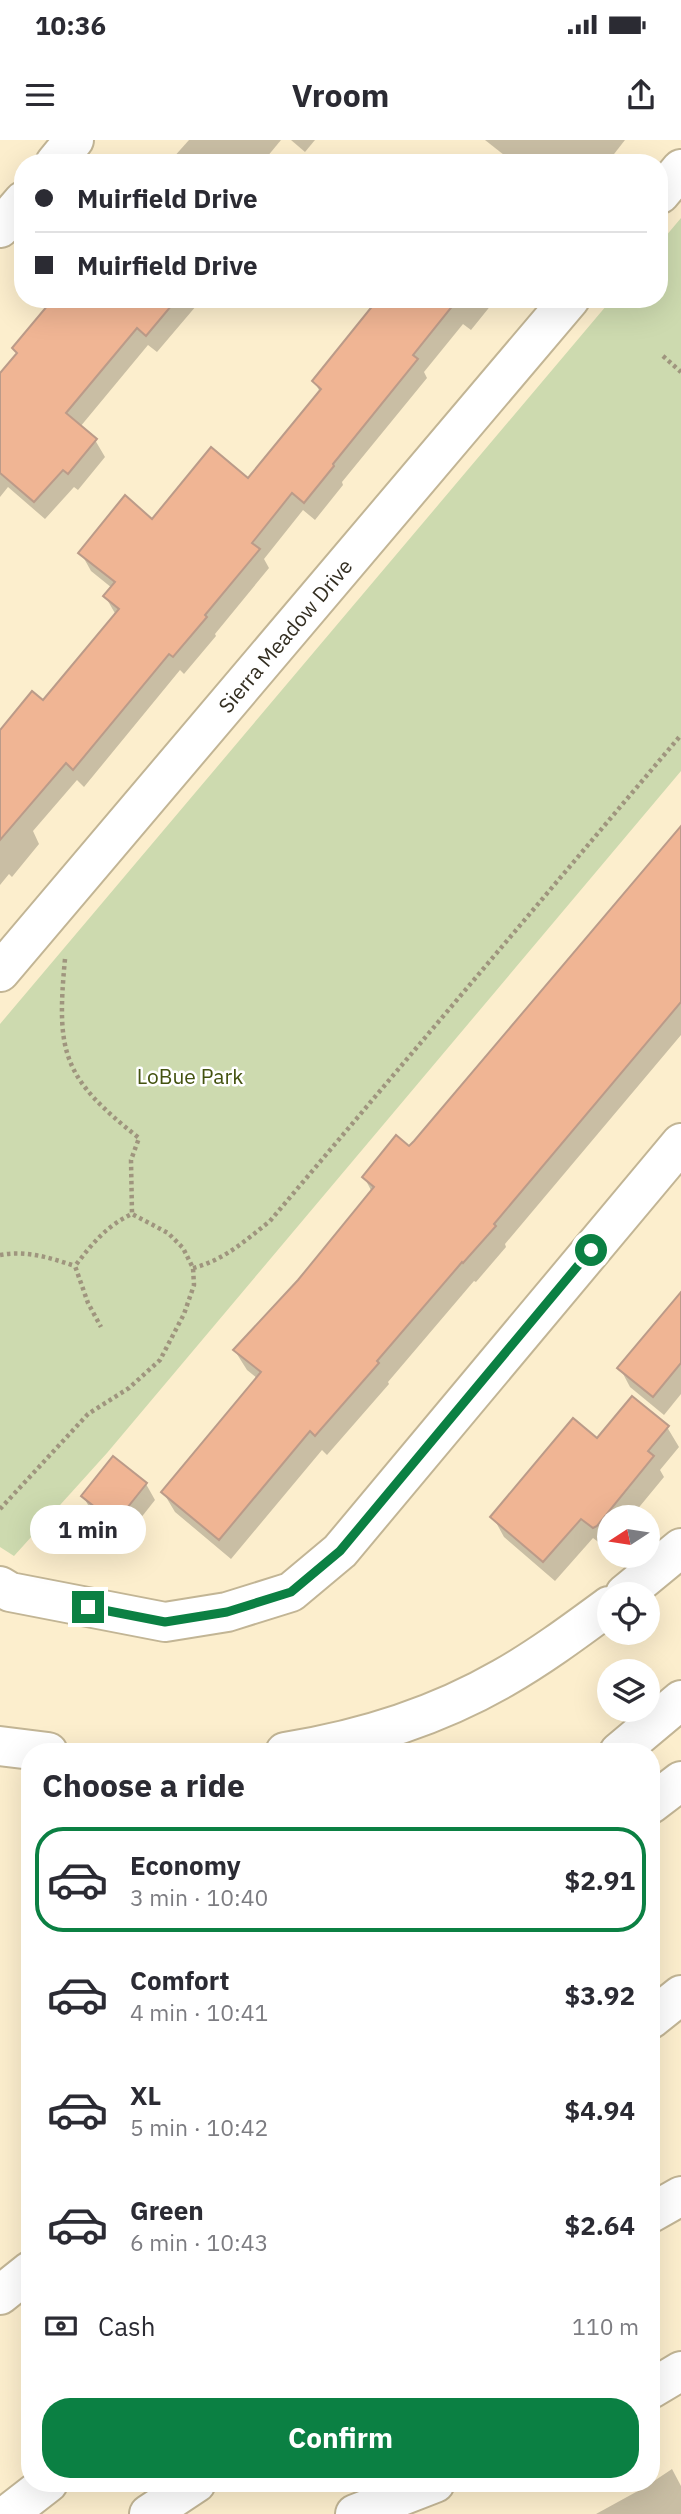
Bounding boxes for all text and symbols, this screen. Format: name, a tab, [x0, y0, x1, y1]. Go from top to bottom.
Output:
text: 10:36	[35, 8, 106, 42]
text: Vroom	[292, 74, 389, 116]
icon: menu	[21, 76, 59, 114]
icon: share	[622, 76, 660, 114]
text: Muirfield Drive	[77, 181, 258, 215]
text: Muirfield Drive	[77, 248, 258, 282]
street label: Sierra Meadow Drive	[212, 552, 358, 719]
park label: LoBue Park	[137, 1062, 243, 1090]
route start	[575, 1234, 607, 1266]
north arrow	[597, 1505, 660, 1568]
map controls	[597, 1505, 660, 1722]
callout: 1 min	[30, 1506, 146, 1554]
text: 1 min	[58, 1514, 118, 1544]
button: locate	[597, 1582, 660, 1645]
route end	[72, 1591, 104, 1623]
button: layers	[597, 1659, 660, 1722]
text: Choose a ride	[42, 1764, 245, 1806]
icon: car	[46, 1848, 109, 1911]
text: Economy	[130, 1848, 241, 1882]
text: $2.91	[565, 1863, 635, 1897]
text: 3 min · 10:40	[130, 1882, 268, 1912]
icon: car	[46, 1963, 109, 2026]
text: Comfort	[130, 1963, 229, 1997]
text: $3.92	[565, 1978, 635, 2012]
text: 4 min · 10:41	[130, 1997, 268, 2027]
icon: car	[46, 2078, 109, 2141]
text: XL	[130, 2078, 161, 2112]
text: $4.94	[565, 2093, 635, 2127]
text: 5 min · 10:42	[130, 2112, 268, 2142]
icon: car	[46, 2193, 109, 2256]
text: Green	[130, 2193, 204, 2227]
text: $2.64	[565, 2208, 635, 2242]
text: 6 min · 10:43	[130, 2227, 268, 2257]
icon: cash	[42, 2307, 80, 2345]
text: Cash	[98, 2309, 155, 2343]
text: 110 m	[572, 2311, 639, 2341]
button: Confirm	[42, 2398, 639, 2478]

